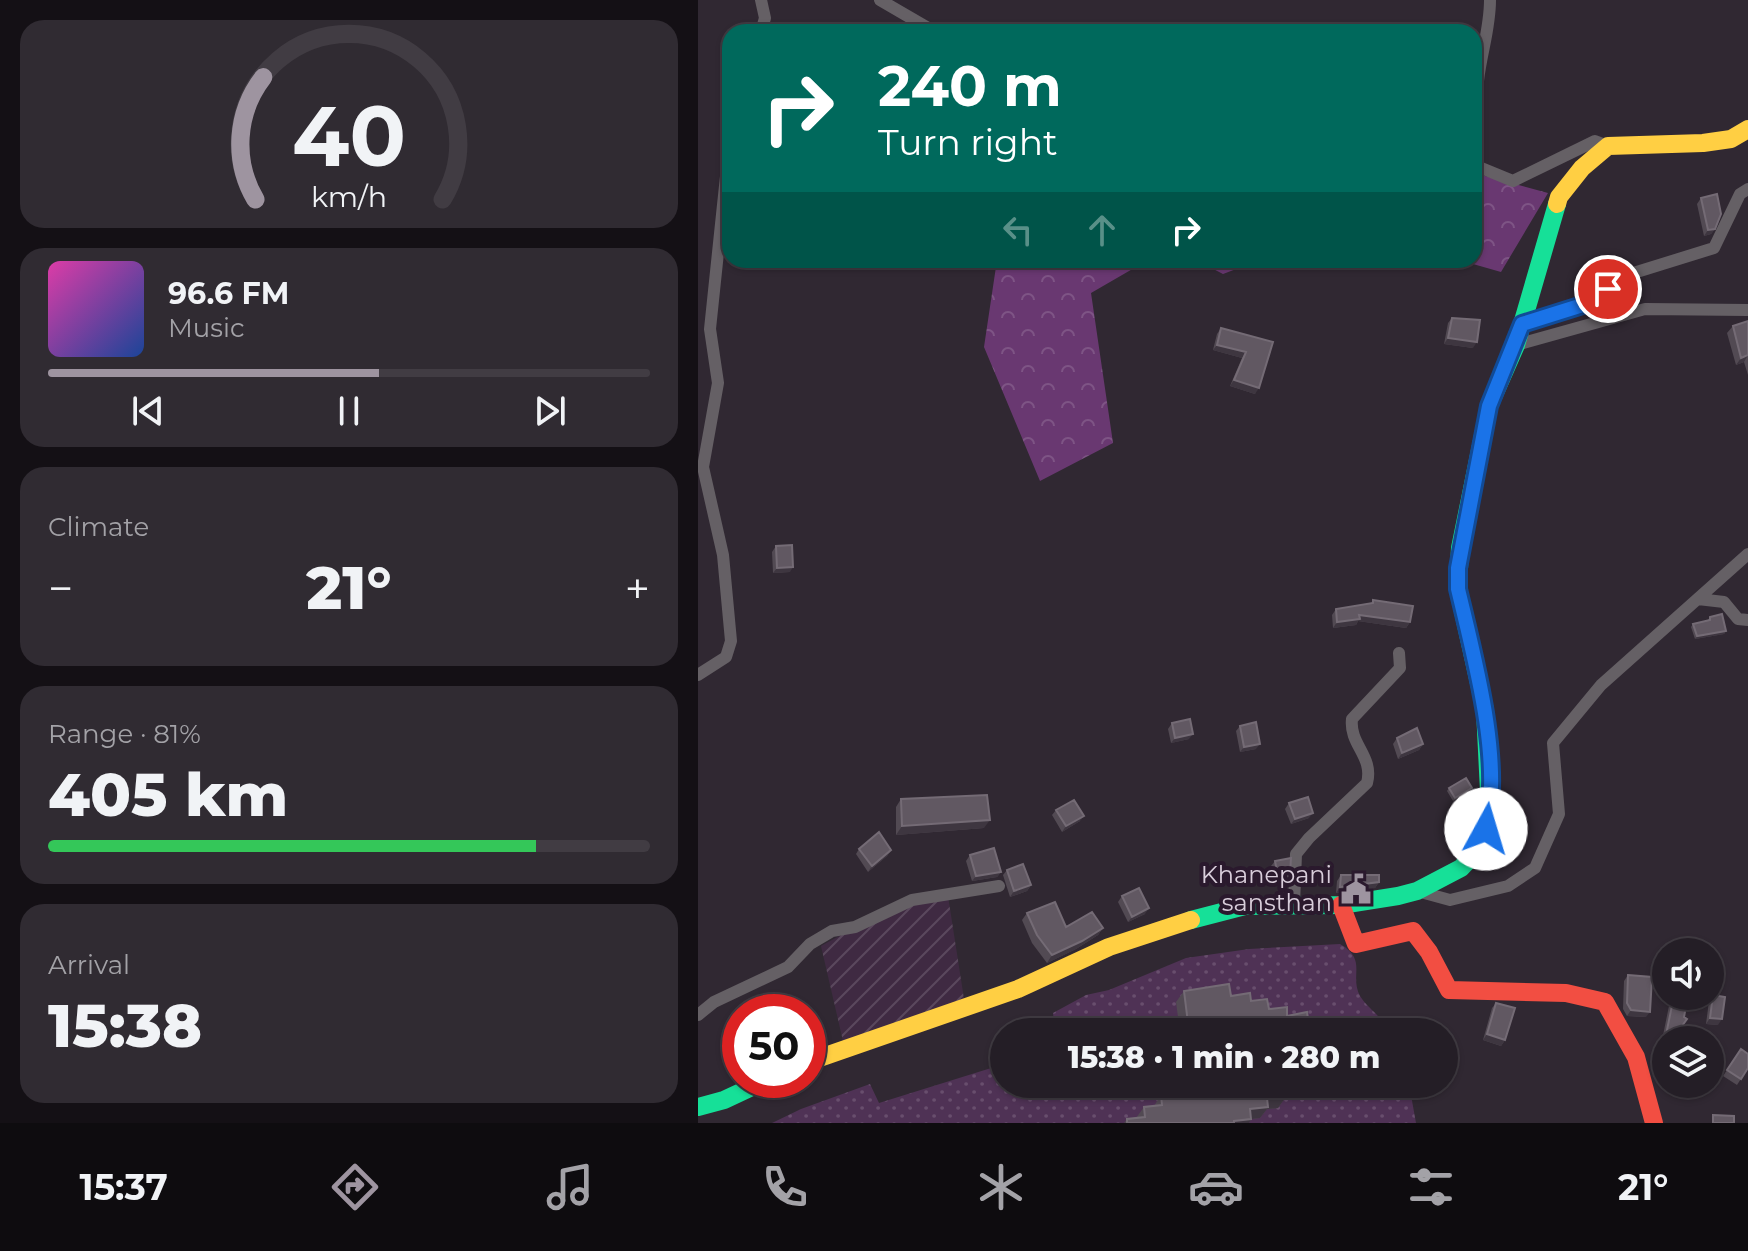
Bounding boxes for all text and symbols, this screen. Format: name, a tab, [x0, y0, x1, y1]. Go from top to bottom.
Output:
text: 240 m	[878, 52, 1062, 120]
icon: right	[746, 56, 850, 160]
text: 40	[292, 85, 406, 187]
text: Turn right	[878, 120, 1058, 164]
text: km/h	[311, 179, 387, 214]
icon: left	[996, 208, 1040, 252]
icon: ahead	[1080, 208, 1124, 252]
icon: right	[1164, 208, 1208, 252]
pin	[1574, 255, 1642, 323]
icon: arrive	[1586, 267, 1630, 311]
text: 96.6 FM	[168, 275, 289, 312]
text: Music	[168, 312, 245, 344]
icon: previous	[126, 389, 170, 433]
icon: pause	[327, 389, 371, 433]
icon: next	[528, 389, 572, 433]
text: Climate	[48, 511, 149, 543]
text: 21°	[306, 551, 392, 624]
text: −	[48, 561, 73, 615]
text: +	[625, 561, 650, 615]
text: Range · 81%	[48, 718, 201, 750]
text: 405 km	[48, 758, 288, 831]
position arrow	[1444, 787, 1528, 871]
place label: Khanepani sansthan	[1201, 860, 1332, 917]
public building icon: Khanepani sansthan	[1339, 872, 1373, 906]
map controls	[1652, 938, 1724, 1098]
button: sound	[1652, 938, 1724, 1010]
text: Arrival	[48, 949, 130, 981]
text: 15:38	[48, 989, 202, 1062]
speed limit sign: 50	[722, 994, 826, 1098]
button: layers	[1652, 1026, 1724, 1098]
text: 15:38 · 1 min · 280 m	[1068, 1039, 1380, 1076]
icon: directions	[327, 1159, 383, 1215]
icon: music	[542, 1159, 598, 1215]
icon: phone	[757, 1159, 813, 1215]
icon: climate	[973, 1159, 1029, 1215]
icon: car	[1188, 1159, 1244, 1215]
icon: filters	[1403, 1159, 1459, 1215]
text: 15:37	[80, 1165, 168, 1209]
text: 21°	[1618, 1165, 1668, 1209]

